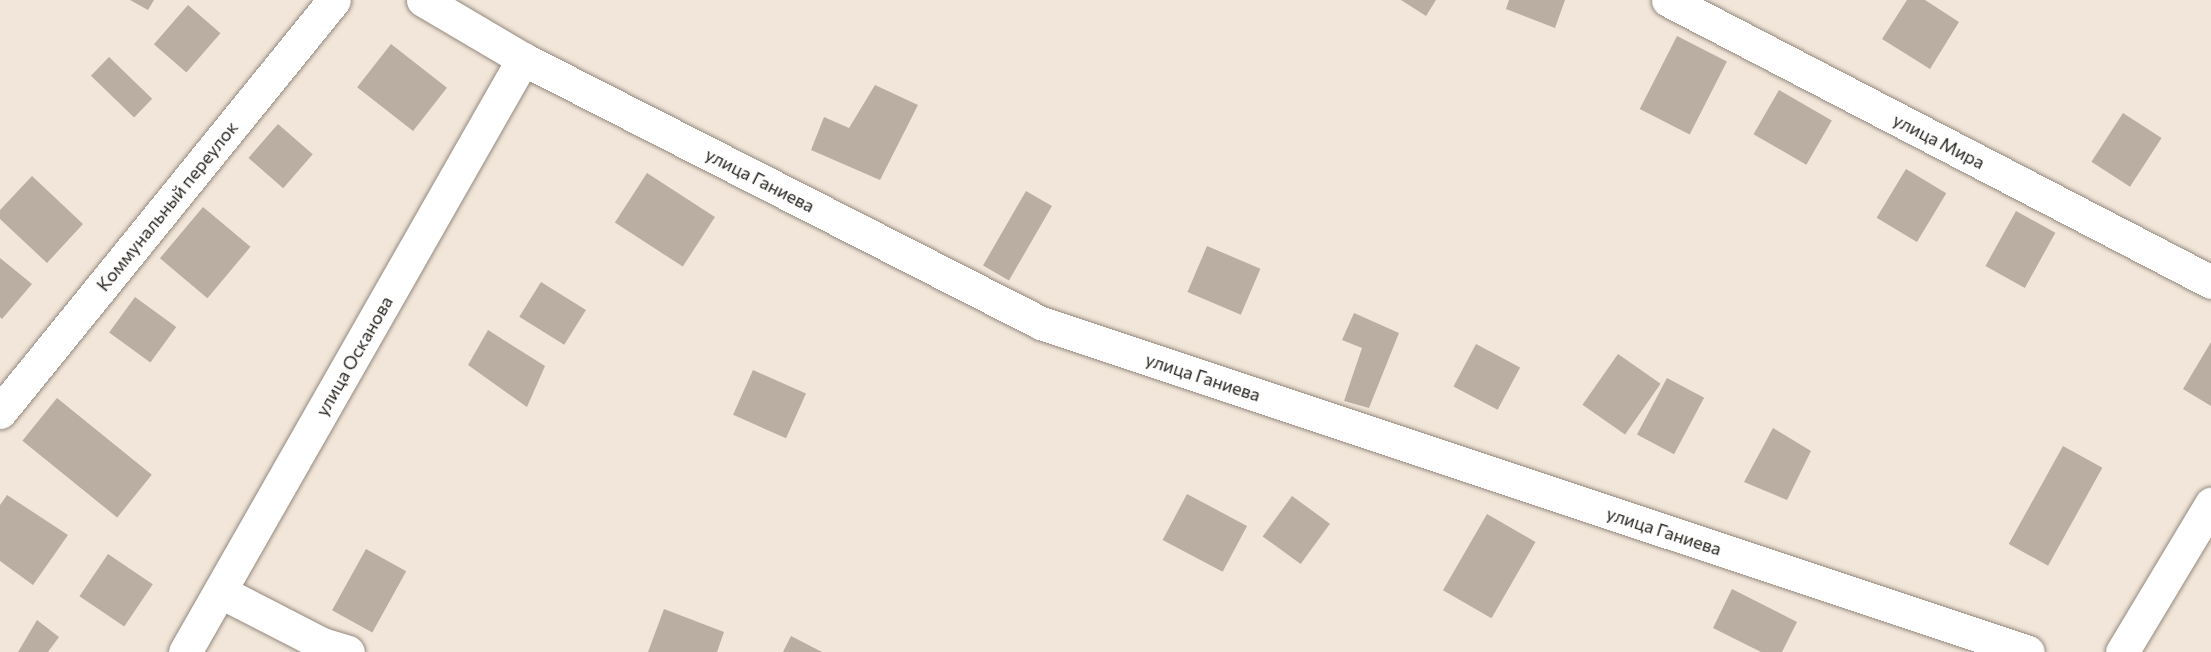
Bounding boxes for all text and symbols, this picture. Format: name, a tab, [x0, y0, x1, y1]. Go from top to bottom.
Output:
street label: улица Мира	[1890, 109, 1988, 173]
street label: Коммунальный переулок	[92, 117, 242, 295]
street label: улица Ганиева	[702, 143, 818, 217]
street label: улица Осканова	[311, 292, 397, 420]
street label: улица Ганиева	[1143, 348, 1263, 406]
street label: улица Ганиева	[1604, 502, 1724, 560]

